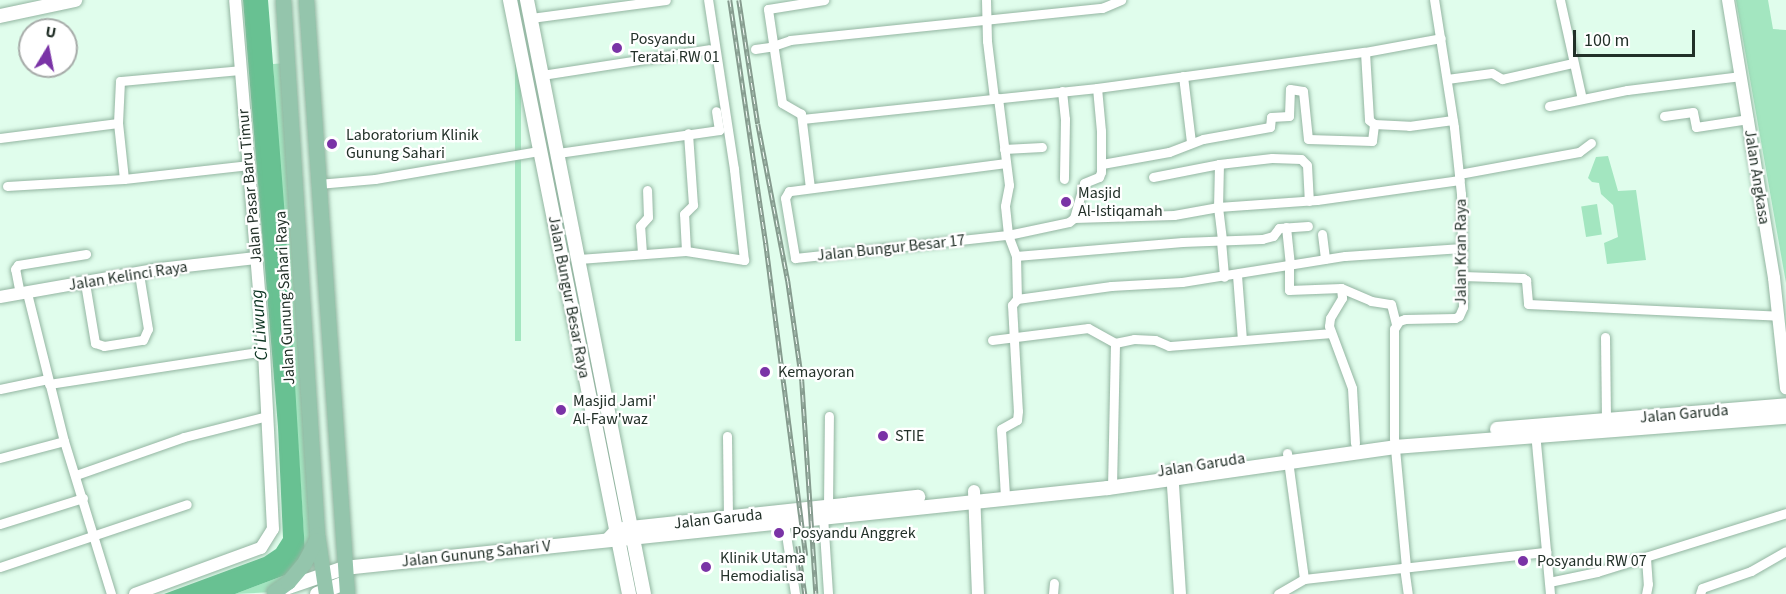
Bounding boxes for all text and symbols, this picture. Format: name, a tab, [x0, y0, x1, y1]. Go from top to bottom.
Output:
north arrow	[18, 18, 78, 78]
scale bar	[1576, 18, 1698, 56]
text: U	[44, 20, 58, 44]
text: 100 m	[1584, 28, 1629, 53]
place label: Posyandu Teratai RW 01	[630, 29, 720, 67]
marker: Posyandu Teratai RW 01	[608, 39, 626, 57]
street label: Jalan Pasar Baru Timur	[234, 108, 266, 264]
place label: Laboratorium Klinik Gunung Sahari	[346, 125, 479, 163]
street label: Jalan Angkasa	[1740, 128, 1774, 226]
marker: Laboratorium Klinik Gunung Sahari	[323, 135, 341, 153]
place label: Masjid Al-Istiqamah	[1078, 183, 1163, 221]
marker: Masjid Al-Istiqamah	[1059, 195, 1073, 209]
street label: Jalan Kran Raya	[1451, 199, 1471, 305]
street label: Jalan Gunung Sahari Raya	[271, 210, 299, 386]
street label: Jalan Bungur Besar Raya	[544, 214, 594, 380]
street label: Jalan Bungur Besar 17	[816, 231, 966, 265]
street label: Jalan Kelinci Raya	[67, 257, 189, 295]
water label: Ci Liwung	[247, 289, 273, 361]
place label: Kemayoran	[778, 362, 854, 382]
marker: Kemayoran	[756, 363, 774, 381]
place label: Masjid Jami' Al-Faw'waz	[573, 391, 656, 429]
street label: Jalan Garuda	[1639, 401, 1729, 427]
marker: Masjid Jami' Al-Faw'waz	[554, 403, 568, 417]
place label: STIE	[895, 426, 924, 446]
marker: STIE	[876, 429, 890, 443]
street label: Jalan Garuda	[1156, 449, 1246, 481]
street label: Jalan Garuda	[673, 505, 763, 533]
place label: Posyandu Anggrek	[792, 523, 916, 543]
marker: Posyandu Anggrek	[770, 524, 788, 542]
street label: Jalan Gunung Sahari V	[400, 537, 552, 571]
place label: Klinik Utama Hemodialisa	[720, 548, 806, 586]
place label: Posyandu RW 07	[1537, 551, 1647, 571]
marker: Posyandu RW 07	[1514, 552, 1532, 570]
marker: Klinik Utama Hemodialisa	[697, 558, 715, 576]

